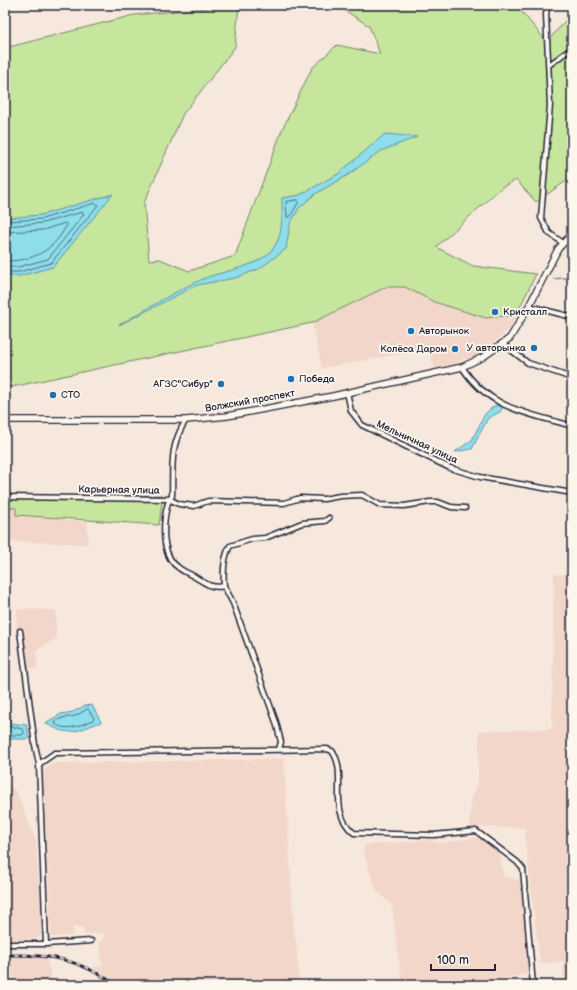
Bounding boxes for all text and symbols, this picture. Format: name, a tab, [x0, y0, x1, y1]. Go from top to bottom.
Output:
place label: Кристалл	[503, 306, 548, 318]
marker: Кристалл	[490, 307, 500, 317]
place label: Авторынок	[418, 325, 470, 337]
marker: Авторынок	[406, 326, 416, 336]
place label: У авторынка	[466, 342, 526, 354]
place label: Колёса Даром	[380, 343, 447, 355]
marker: У авторынка	[529, 343, 539, 353]
marker: Колёса Даром	[450, 344, 460, 354]
place label: Победа	[299, 373, 335, 385]
marker: Победа	[286, 374, 296, 384]
place label: АГЗС"Сибур"	[152, 378, 213, 390]
marker: АГЗС"Сибур"	[216, 379, 226, 389]
street label: Волжский проспект	[204, 387, 296, 415]
place label: СТО	[61, 389, 80, 401]
marker: СТО	[48, 390, 58, 400]
street label: Мельничная улица	[374, 418, 460, 466]
street label: Карьерная улица	[78, 483, 160, 497]
scale bar	[431, 946, 495, 972]
text: 100 m	[437, 953, 469, 968]

